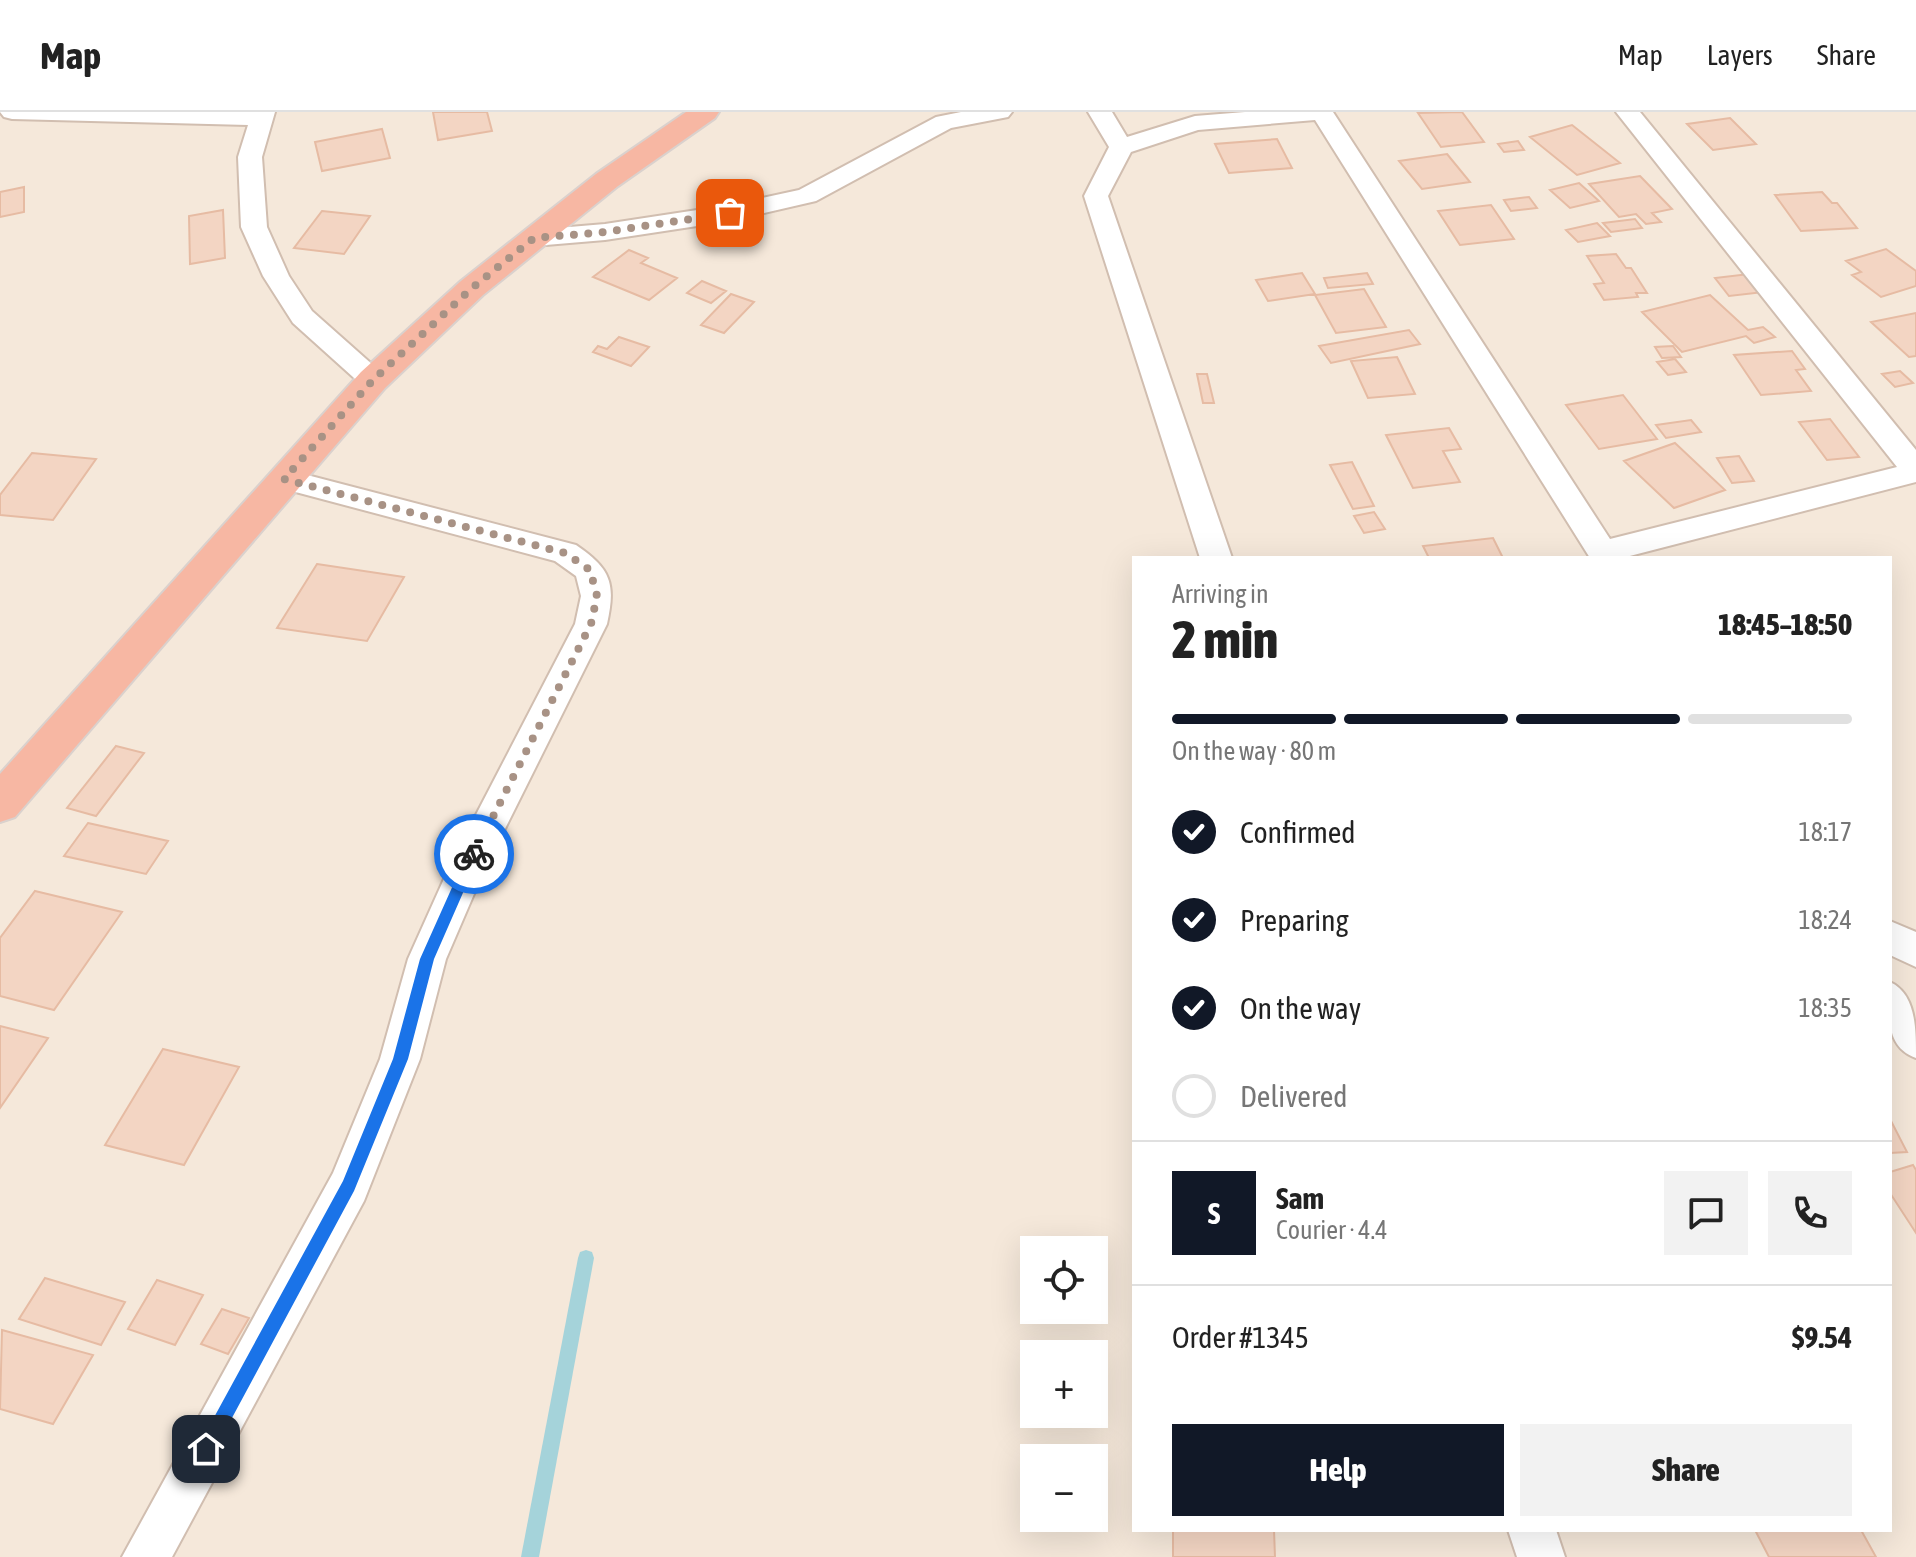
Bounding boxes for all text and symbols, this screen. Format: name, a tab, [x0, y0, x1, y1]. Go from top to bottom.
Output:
text: Map	[40, 34, 101, 77]
text: Map	[1618, 39, 1663, 71]
text: Layers	[1707, 39, 1773, 71]
text: Share	[1817, 39, 1876, 71]
pin	[696, 179, 764, 247]
icon: bag	[708, 191, 752, 235]
text: Arriving in	[1172, 579, 1269, 609]
text: 18:45–18:50	[1718, 607, 1852, 641]
text: 2 min	[1172, 609, 1278, 669]
text: On the way · 80 m	[1172, 736, 1336, 766]
icon: check	[1172, 810, 1216, 854]
courier	[434, 814, 514, 894]
text: Confirmed	[1240, 815, 1355, 849]
text: 18:17	[1798, 817, 1852, 847]
icon: bike	[452, 832, 496, 876]
icon: check	[1172, 898, 1216, 942]
text: Preparing	[1240, 903, 1349, 937]
text: 18:24	[1798, 905, 1852, 935]
icon: check	[1172, 986, 1216, 1030]
text: On the way	[1240, 991, 1361, 1025]
text: 18:35	[1798, 993, 1852, 1023]
text: Delivered	[1240, 1079, 1348, 1113]
button: chat	[1664, 1171, 1748, 1255]
button: phone	[1768, 1171, 1852, 1255]
text: Sam	[1276, 1181, 1324, 1215]
text: S	[1208, 1196, 1220, 1230]
text: Courier · 4.4	[1276, 1215, 1387, 1245]
map controls	[1020, 1236, 1108, 1532]
button: locate	[1020, 1236, 1108, 1324]
text: Order #1345	[1172, 1320, 1309, 1354]
text: $9.54	[1792, 1320, 1852, 1354]
button: +	[1020, 1340, 1108, 1428]
pin	[172, 1415, 240, 1483]
button: Help	[1172, 1424, 1504, 1516]
button: Share	[1520, 1424, 1852, 1516]
icon: home	[184, 1427, 228, 1471]
button: −	[1020, 1444, 1108, 1532]

